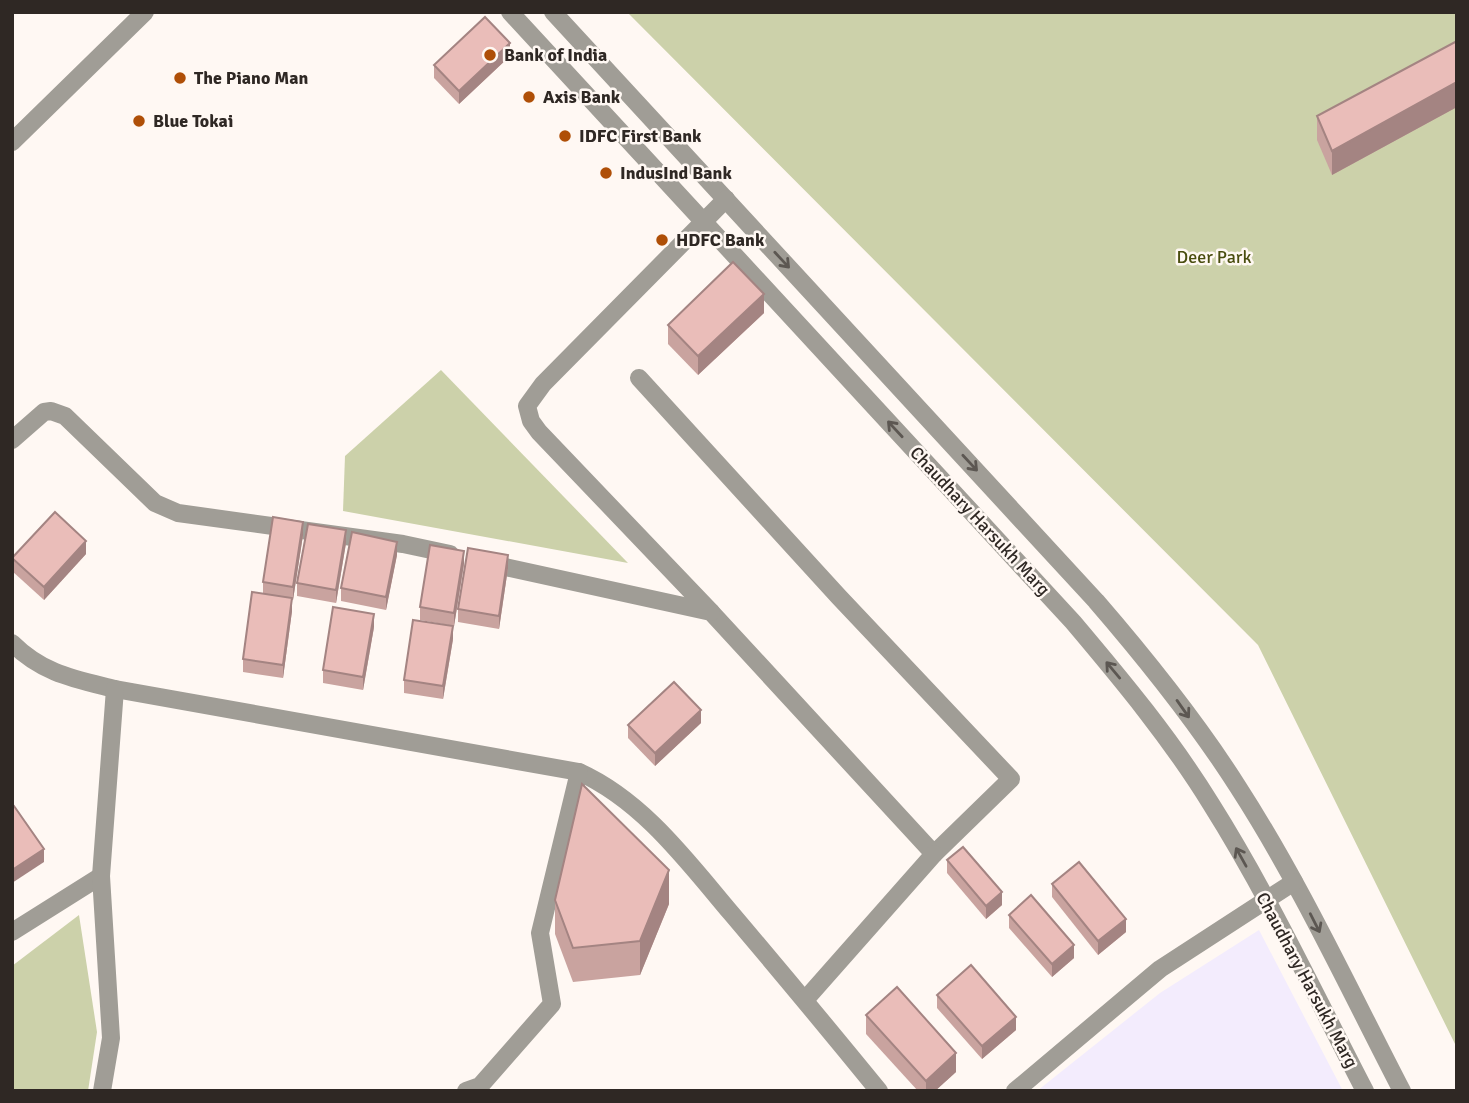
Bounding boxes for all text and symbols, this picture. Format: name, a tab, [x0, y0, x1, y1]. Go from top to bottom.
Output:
place label: Bank of India	[504, 44, 607, 66]
marker: Bank of India	[482, 47, 498, 63]
place label: The Piano Man	[194, 67, 308, 89]
marker: The Piano Man	[172, 70, 188, 86]
place label: Axis Bank	[543, 86, 621, 108]
marker: Axis Bank	[521, 89, 537, 105]
place label: Blue Tokai	[153, 110, 233, 132]
marker: Blue Tokai	[131, 113, 147, 129]
place label: IDFC First Bank	[579, 125, 702, 147]
marker: IDFC First Bank	[557, 128, 573, 144]
place label: IndusInd Bank	[620, 162, 732, 184]
marker: IndusInd Bank	[598, 165, 614, 181]
place label: HDFC Bank	[676, 229, 765, 251]
marker: HDFC Bank	[654, 232, 670, 248]
park label: Deer Park	[1177, 246, 1251, 268]
one-way arrow	[774, 251, 790, 269]
one-way arrow	[887, 420, 903, 438]
street label: Chaudhary Harsukh Marg	[905, 442, 1055, 600]
one-way arrow	[961, 454, 978, 471]
one-way arrow	[1106, 661, 1121, 679]
one-way arrow	[1176, 699, 1190, 718]
one-way arrow	[1234, 848, 1248, 868]
street label: Chaudhary Harsukh Marg	[1251, 888, 1363, 1072]
one-way arrow	[1309, 912, 1323, 933]

